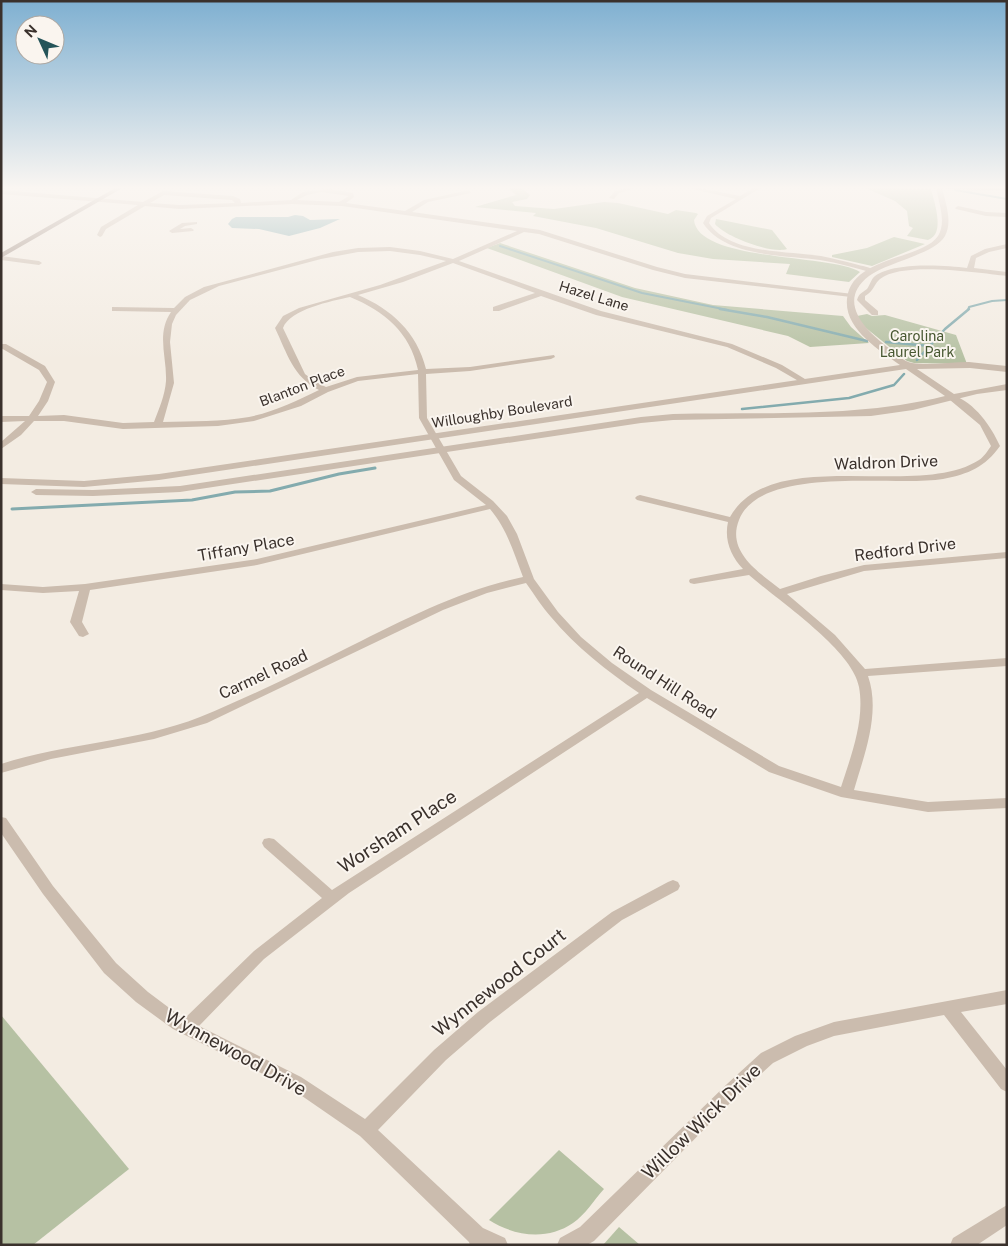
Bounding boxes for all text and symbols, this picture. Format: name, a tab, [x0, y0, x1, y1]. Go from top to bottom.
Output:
north arrow	[15, 15, 65, 65]
text: N	[21, 21, 40, 40]
street label: Hazel Lane	[557, 278, 631, 314]
park label: Carolina Laurel Park	[880, 328, 954, 360]
street label: Blanton Place	[257, 362, 347, 410]
street label: Willoughby Boulevard	[430, 393, 574, 431]
street label: Waldron Drive	[834, 451, 938, 474]
street label: Tiffany Place	[196, 530, 296, 565]
street label: Redford Drive	[853, 534, 957, 565]
street label: Round Hill Road	[610, 642, 720, 723]
street label: Carmel Road	[216, 646, 311, 703]
street label: Worsham Place	[334, 785, 460, 877]
street label: Wynnewood Court	[428, 923, 570, 1041]
street label: Wynnewood Drive	[161, 1004, 311, 1100]
street label: Willow Wick Drive	[637, 1059, 765, 1183]

